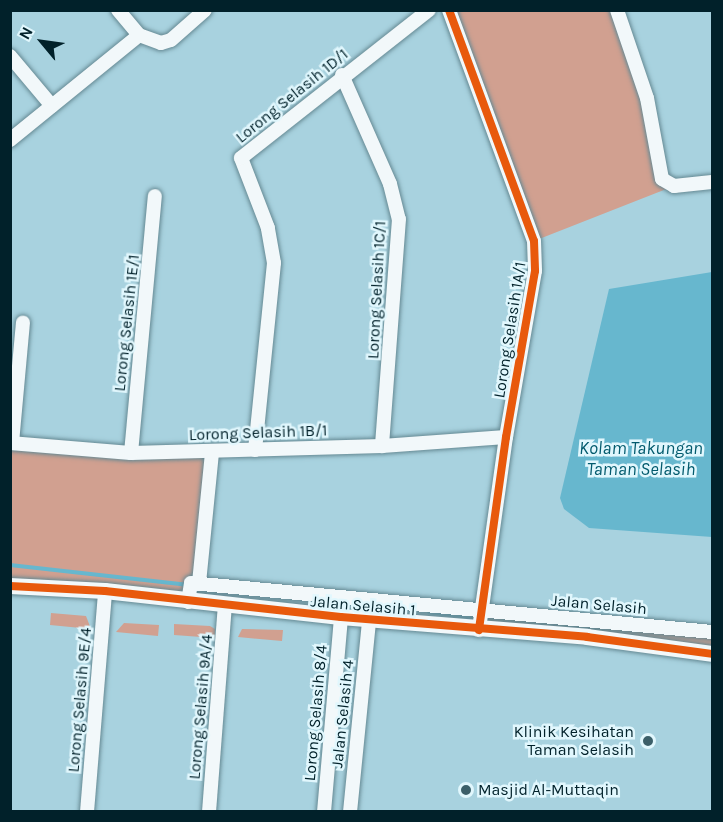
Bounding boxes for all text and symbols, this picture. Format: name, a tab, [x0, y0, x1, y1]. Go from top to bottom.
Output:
north arrow	[12, 12, 72, 72]
text: N	[15, 23, 37, 43]
street label: Lorong Selasih 1D/1	[232, 45, 352, 147]
street label: Lorong Selasih 1C/1	[364, 220, 390, 360]
street label: Lorong Selasih 1E/1	[110, 254, 144, 392]
street label: Lorong Selasih 1A/1	[490, 260, 530, 400]
street label: Lorong Selasih 1B/1	[188, 421, 328, 445]
water label: Kolam Takungan Taman Selasih	[579, 438, 703, 480]
street label: Jalan Selasih	[550, 591, 648, 619]
street label: Jalan Selasih 1	[310, 592, 416, 620]
street label: Lorong Selasih 9E/4	[64, 627, 96, 773]
street label: Lorong Selasih 9A/4	[185, 634, 217, 780]
street label: Lorong Selasih 8/4	[300, 644, 332, 782]
street label: Jalan Selasih 4	[328, 659, 358, 769]
place label: Klinik Kesihatan Taman Selasih	[514, 722, 634, 760]
marker: Klinik Kesihatan Taman Selasih	[639, 732, 657, 750]
place label: Masjid Al-Muttaqin	[478, 780, 619, 800]
marker: Masjid Al-Muttaqin	[459, 783, 473, 797]

